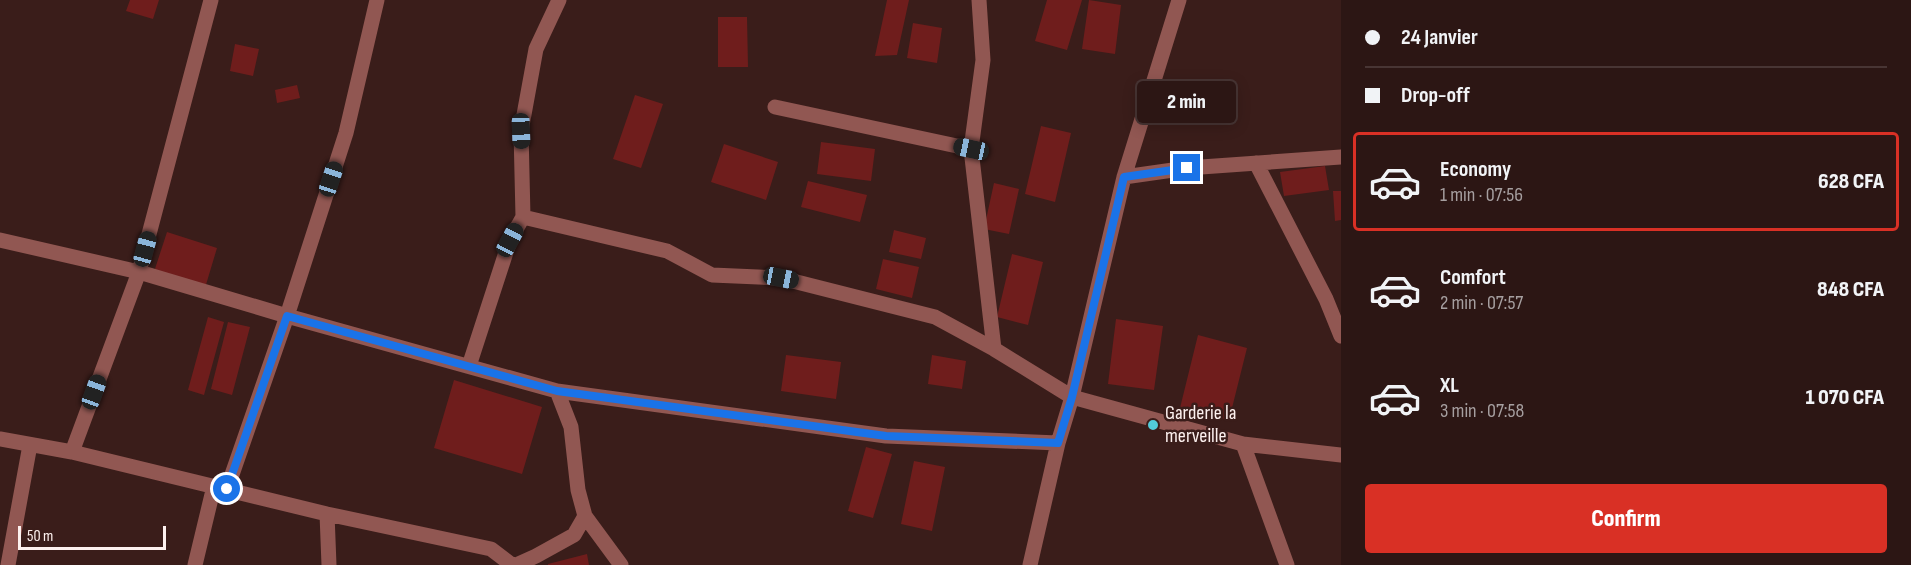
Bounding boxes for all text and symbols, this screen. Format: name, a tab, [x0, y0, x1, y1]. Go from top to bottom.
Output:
text: 24 Janvier	[1401, 24, 1478, 51]
callout: 2 min	[1138, 81, 1236, 123]
text: Drop-off	[1401, 82, 1470, 109]
text: 2 min	[1167, 90, 1206, 114]
car	[511, 113, 531, 149]
car	[952, 136, 990, 162]
route end	[1173, 154, 1200, 181]
icon: car	[1368, 155, 1422, 209]
text: Economy	[1440, 156, 1511, 183]
car	[317, 159, 345, 199]
text: 628 CFA	[1818, 168, 1884, 195]
text: 1 min · 07:56	[1440, 183, 1523, 207]
car	[494, 220, 526, 260]
car	[132, 229, 158, 269]
icon: car	[1368, 263, 1422, 317]
text: Comfort	[1440, 264, 1506, 291]
car	[762, 266, 800, 290]
text: 848 CFA	[1817, 276, 1884, 303]
text: 2 min · 07:57	[1440, 291, 1523, 315]
icon: car	[1368, 371, 1422, 425]
car	[79, 372, 109, 412]
text: XL	[1440, 372, 1459, 399]
text: 1 070 CFA	[1806, 384, 1884, 411]
text: 3 min · 07:58	[1440, 399, 1524, 423]
place label: Garderie la merveille	[1165, 401, 1236, 448]
marker: Garderie la merveille	[1146, 418, 1160, 432]
route start	[213, 475, 240, 502]
button: Confirm	[1365, 484, 1887, 553]
scale bar	[18, 523, 166, 550]
text: 50 m	[27, 527, 53, 546]

